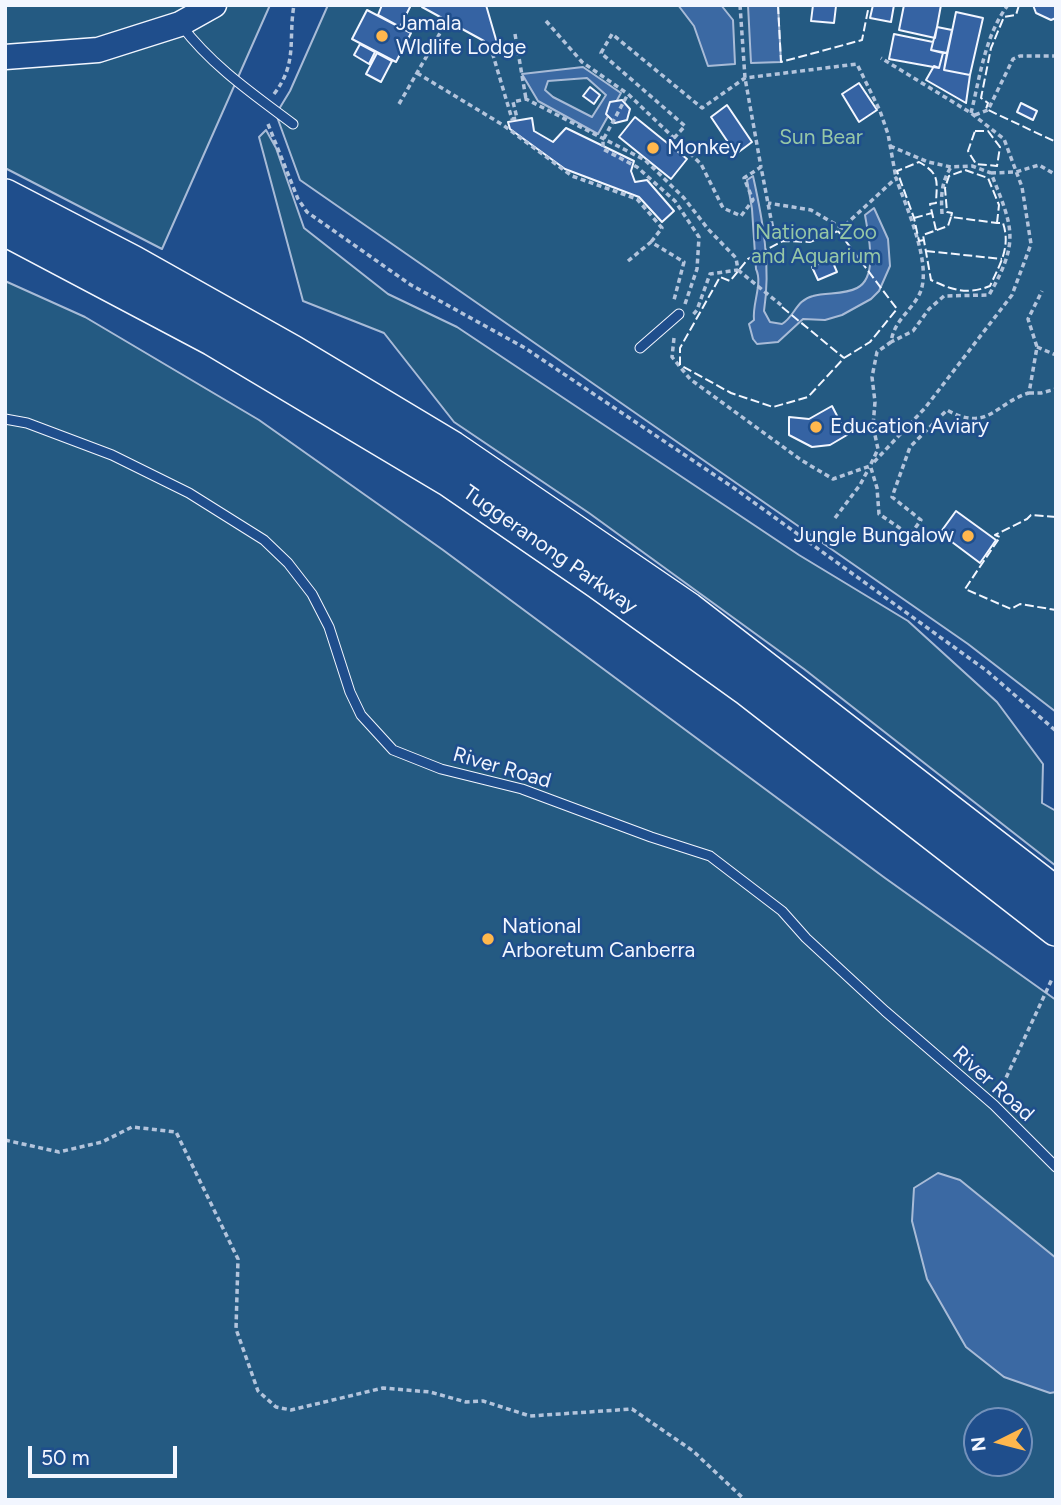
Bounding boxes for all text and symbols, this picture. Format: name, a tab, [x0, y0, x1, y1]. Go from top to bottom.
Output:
place label: Jamala Wldlife Lodge	[396, 11, 526, 61]
marker: Jamala Wldlife Lodge	[374, 28, 390, 44]
park label: Sun Bear	[779, 125, 863, 151]
place label: Monkey	[667, 135, 741, 161]
marker: Monkey	[645, 140, 661, 156]
park label: National Zoo and Aquarium	[751, 220, 881, 270]
place label: Education Aviary	[830, 414, 989, 440]
marker: Education Aviary	[808, 419, 824, 435]
street label: Tuggeranong Parkway	[458, 480, 642, 620]
place label: Jungle Bungalow	[794, 523, 954, 549]
marker: Jungle Bungalow	[960, 528, 976, 544]
street label: River Road	[450, 742, 554, 794]
place label: National Arboretum Canberra	[502, 914, 695, 964]
marker: National Arboretum Canberra	[480, 931, 496, 947]
street label: River Road	[947, 1041, 1039, 1127]
north arrow	[963, 1407, 1033, 1477]
scale bar	[32, 1432, 180, 1476]
text: N	[966, 1436, 991, 1453]
text: 50 m	[41, 1445, 90, 1470]

